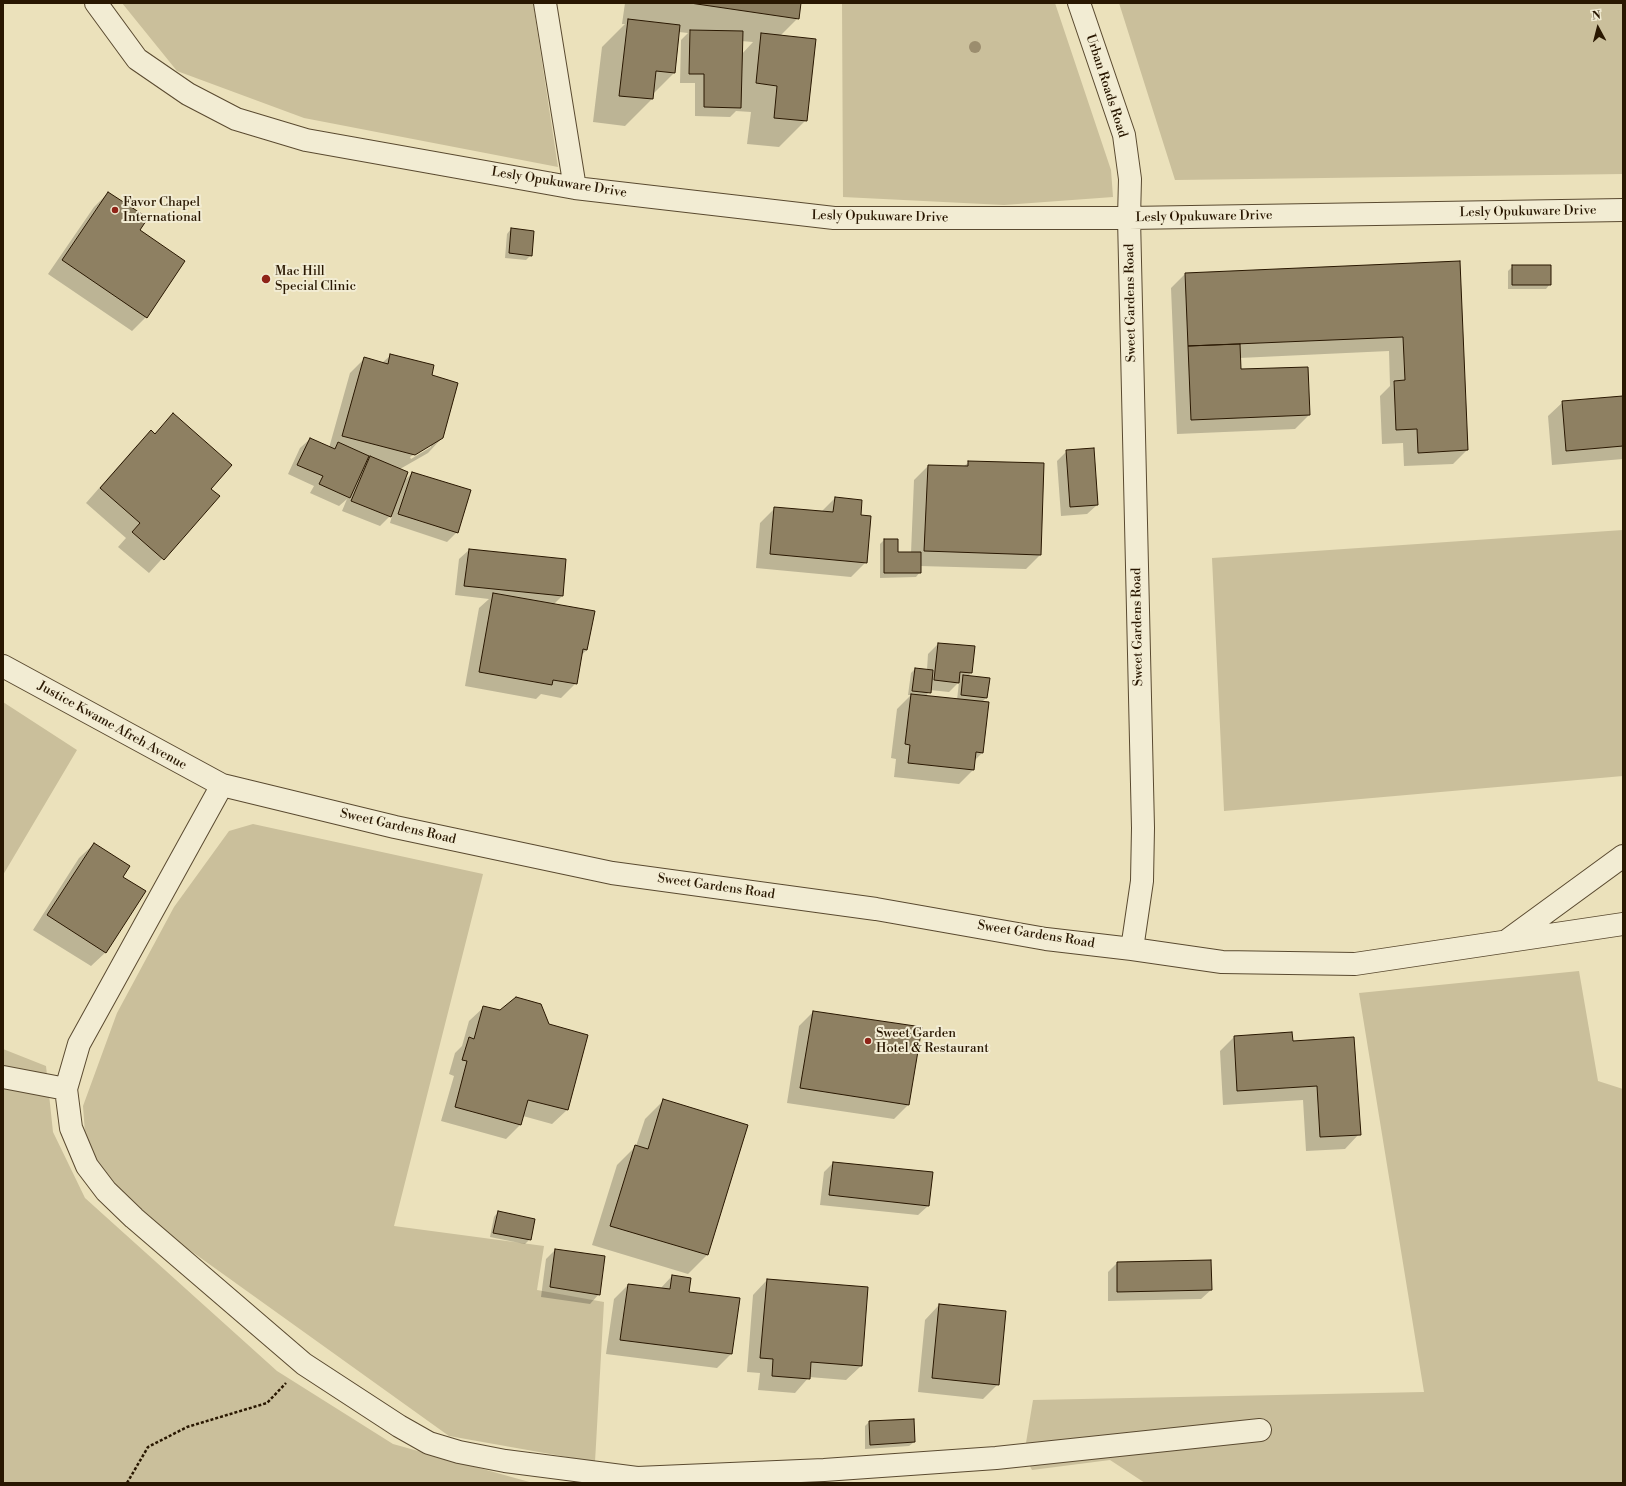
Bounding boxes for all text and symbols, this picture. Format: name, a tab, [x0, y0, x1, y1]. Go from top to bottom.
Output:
north arrow	[1578, 8, 1618, 48]
text: N	[1591, 9, 1602, 24]
street label: Urban Roads Road	[1082, 32, 1130, 140]
street label: Lesly Opukuware Drive	[490, 165, 628, 201]
place label: Favor Chapel International	[123, 195, 201, 226]
street label: Lesly Opukuware Drive	[1459, 203, 1597, 221]
marker: Favor Chapel International	[110, 205, 120, 215]
street label: Lesly Opukuware Drive	[811, 208, 949, 226]
street label: Lesly Opukuware Drive	[1135, 208, 1273, 226]
street label: Sweet Gardens Road	[1122, 244, 1140, 362]
place label: Mac Hill Special Clinic	[275, 264, 356, 295]
marker: Mac Hill Special Clinic	[260, 273, 272, 285]
street label: Sweet Gardens Road	[1129, 568, 1147, 686]
street label: Justice Kwame Afreh Avenue	[35, 678, 189, 774]
street label: Sweet Gardens Road	[339, 806, 457, 848]
street label: Sweet Gardens Road	[656, 871, 776, 903]
street label: Sweet Gardens Road	[976, 918, 1096, 952]
place label: Sweet Garden Hotel & Restaurant	[876, 1026, 989, 1057]
marker: Sweet Garden Hotel & Restaurant	[863, 1036, 873, 1046]

